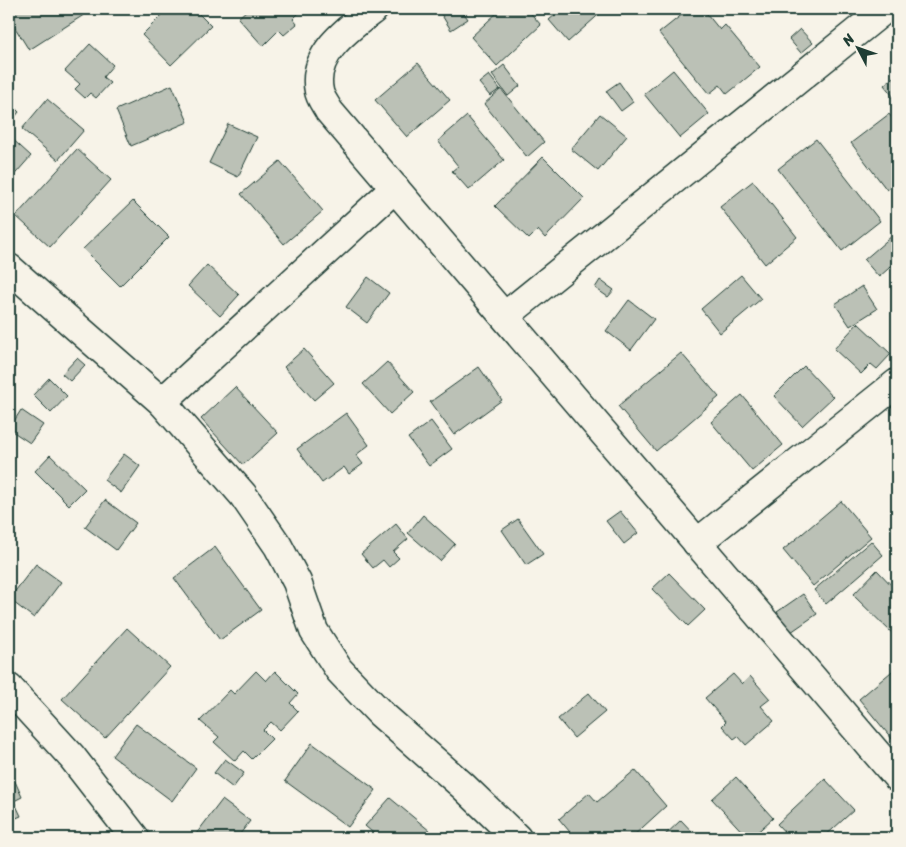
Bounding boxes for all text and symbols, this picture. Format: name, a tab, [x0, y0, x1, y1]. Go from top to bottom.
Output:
north arrow	[834, 22, 884, 72]
text: N	[835, 28, 861, 52]

